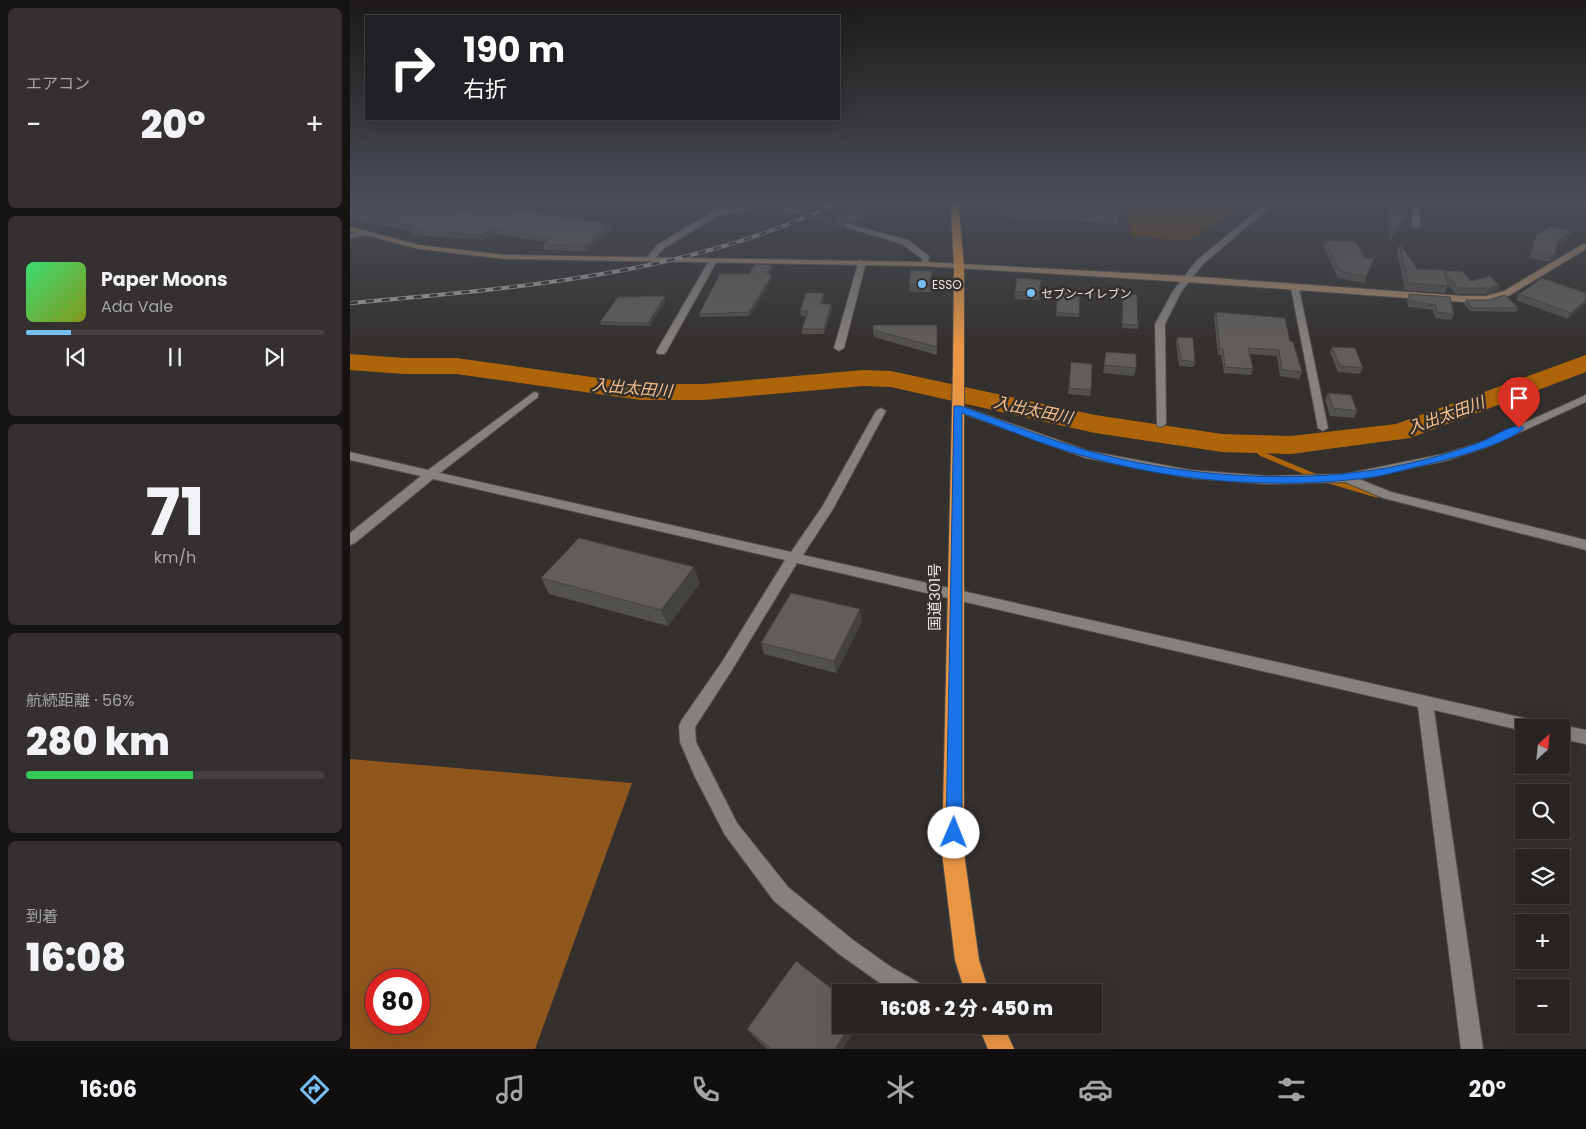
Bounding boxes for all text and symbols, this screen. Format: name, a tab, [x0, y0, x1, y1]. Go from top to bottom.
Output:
text: 190 m	[463, 25, 565, 74]
icon: right	[380, 35, 445, 100]
text: エアコン	[26, 72, 90, 95]
text: 右折	[463, 74, 507, 105]
text: 20°	[141, 98, 206, 151]
text: −	[26, 105, 41, 144]
text: +	[305, 105, 324, 144]
text: Paper Moons	[101, 266, 228, 293]
place label: ESSO	[932, 276, 962, 293]
marker: ESSO	[916, 278, 928, 290]
place label: セブン-イレブン	[1041, 285, 1132, 302]
marker: セブン-イレブン	[1025, 287, 1037, 299]
text: Ada Vale	[101, 295, 173, 318]
icon: previous	[62, 343, 90, 371]
icon: pause	[161, 343, 189, 371]
icon: next	[260, 343, 288, 371]
water label: 入出太田川	[591, 373, 675, 403]
pin	[1498, 377, 1540, 428]
icon: arrive	[1505, 384, 1533, 412]
water label: 入出太田川	[991, 390, 1076, 430]
water label: 入出太田川	[1404, 390, 1489, 439]
text: 71	[145, 467, 205, 558]
text: km/h	[154, 546, 196, 569]
street label: 国道301号	[924, 563, 945, 631]
text: 航続距離 · 56%	[26, 689, 134, 712]
text: 280 km	[26, 715, 170, 768]
north arrow	[1515, 719, 1570, 774]
map controls	[1515, 719, 1570, 1034]
button: search	[1515, 784, 1570, 839]
position arrow	[927, 806, 979, 858]
button: layers	[1515, 849, 1570, 904]
text: 到着	[26, 905, 58, 928]
button: +	[1515, 914, 1570, 969]
text: 16:08	[26, 931, 126, 984]
speed limit sign: 80	[365, 969, 430, 1034]
button: −	[1515, 979, 1570, 1034]
text: 16:08 · 2 分 · 450 m	[881, 995, 1053, 1022]
icon: directions	[297, 1072, 332, 1107]
icon: music	[493, 1072, 528, 1107]
icon: phone	[688, 1072, 723, 1107]
icon: climate	[883, 1072, 918, 1107]
icon: car	[1078, 1072, 1113, 1107]
icon: filters	[1274, 1072, 1309, 1107]
text: 16:06	[80, 1074, 137, 1105]
text: 20°	[1469, 1074, 1506, 1105]

